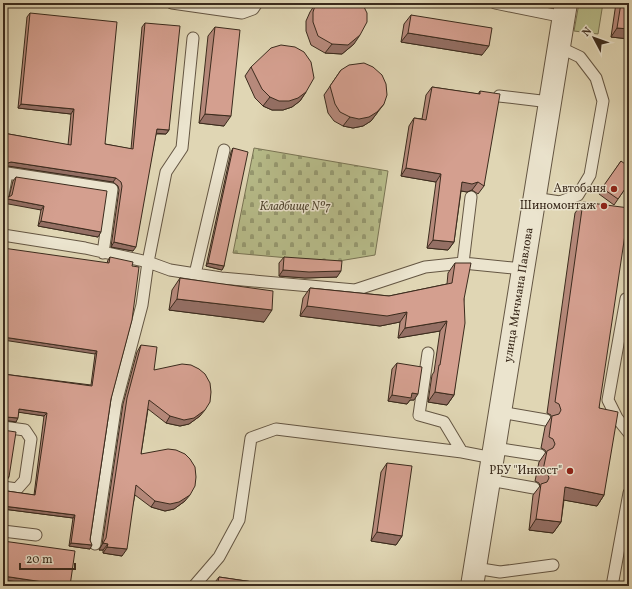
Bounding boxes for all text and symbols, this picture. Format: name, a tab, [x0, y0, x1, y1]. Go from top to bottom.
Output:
north arrow	[574, 18, 614, 58]
text: N	[579, 24, 596, 40]
place label: Автобаня	[554, 181, 606, 197]
marker: Автобаня	[609, 184, 619, 194]
place label: Шиномонтаж	[520, 198, 596, 214]
park label: Кладбище №7	[259, 199, 331, 215]
marker: Шиномонтаж	[599, 201, 609, 211]
street label: улица Мичмана Павлова	[500, 226, 538, 364]
place label: РБУ "Инкост"	[489, 463, 562, 479]
marker: РБУ "Инкост"	[565, 466, 575, 476]
scale bar	[20, 545, 75, 571]
text: 20 m	[26, 552, 53, 568]

